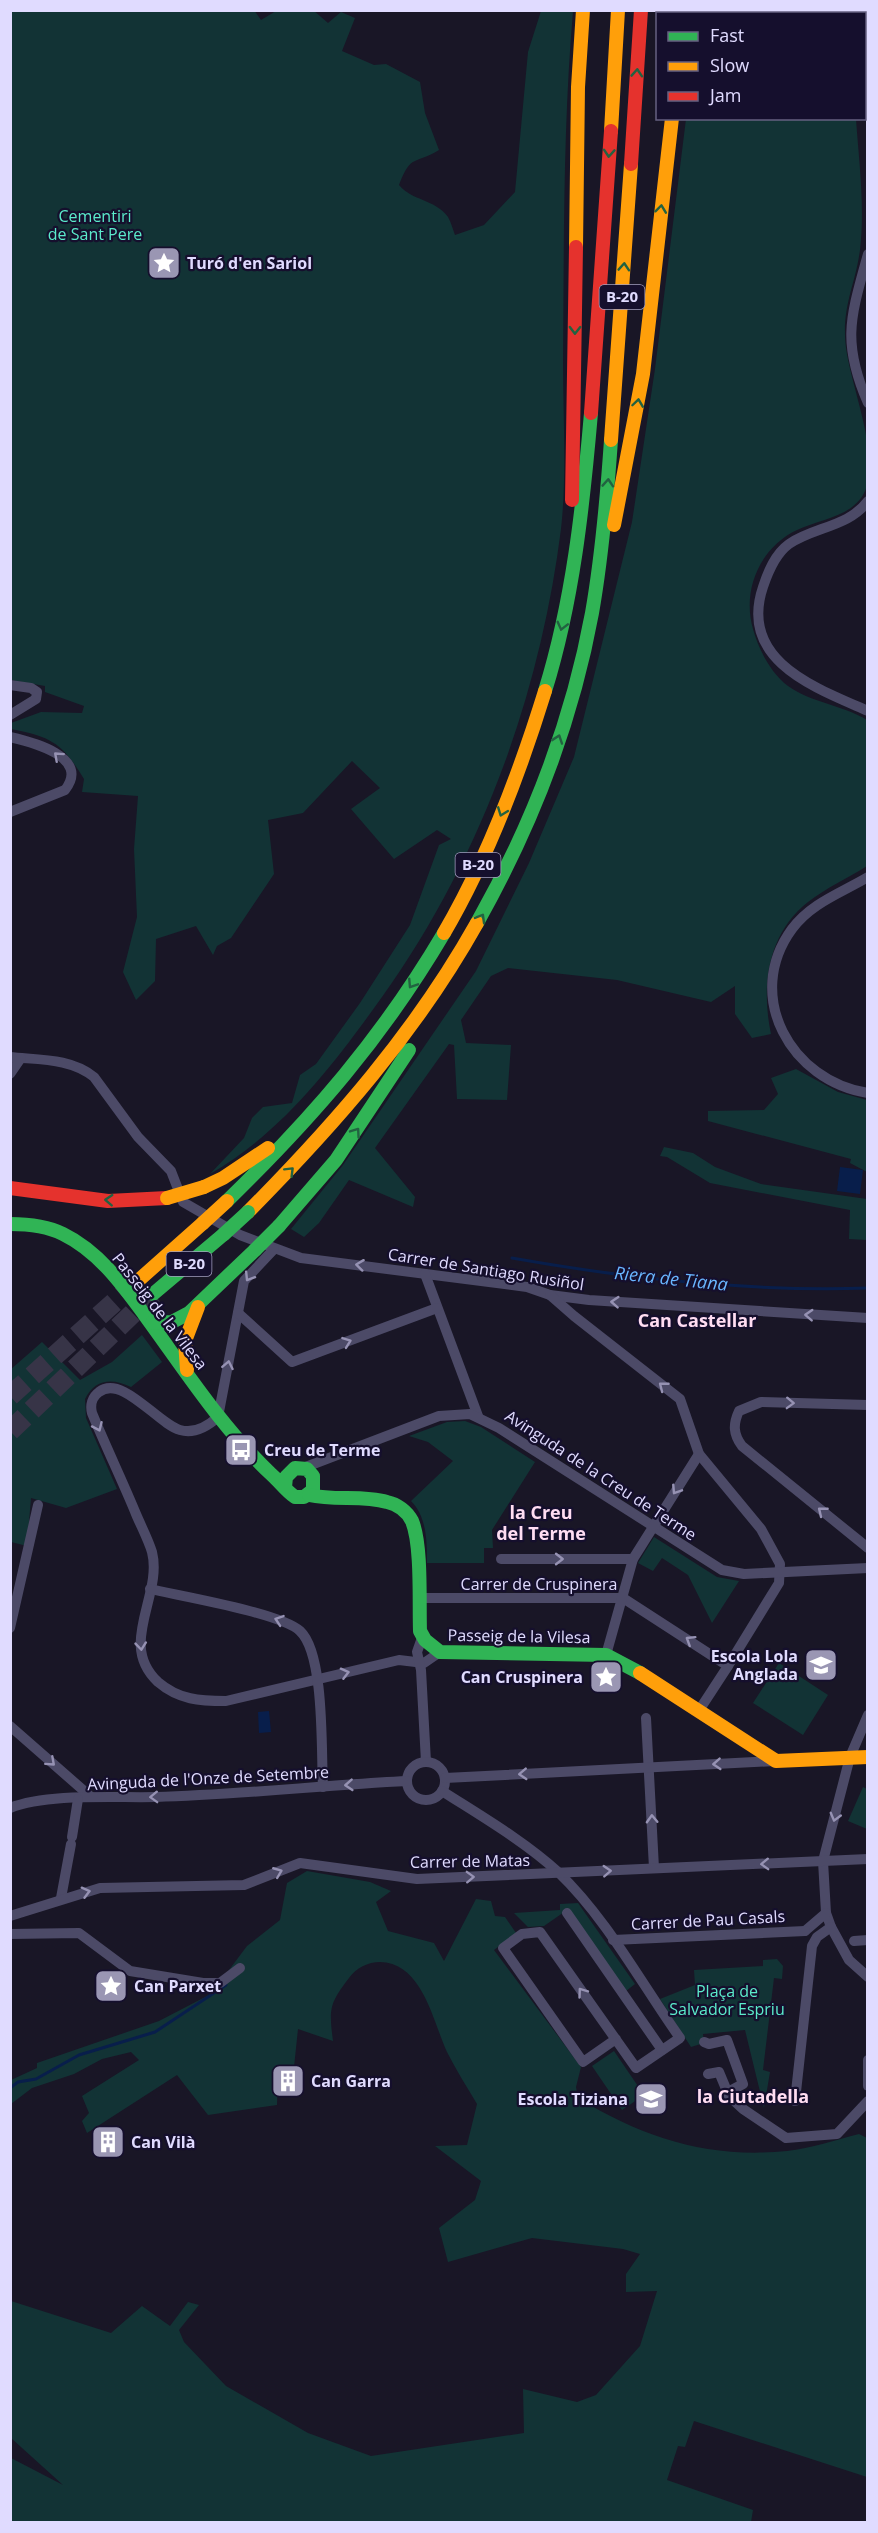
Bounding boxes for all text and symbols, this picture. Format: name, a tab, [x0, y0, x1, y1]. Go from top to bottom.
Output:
legend	[656, 12, 866, 120]
text: Fast	[710, 23, 744, 47]
text: Slow	[710, 53, 749, 77]
one-way arrow	[630, 68, 643, 77]
text: Jam	[708, 83, 742, 107]
one-way arrow	[603, 148, 616, 157]
park label: Cementiri de Sant Pere	[48, 205, 142, 245]
one-way arrow	[655, 205, 667, 214]
place icon: Turó d'en Sariol	[146, 245, 182, 281]
place label: Turó d'en Sariol	[187, 252, 312, 274]
one-way arrow	[617, 263, 630, 272]
road number: B-20	[600, 285, 644, 309]
one-way arrow	[569, 326, 581, 335]
one-way arrow	[631, 398, 644, 408]
one-way arrow	[601, 478, 614, 487]
one-way arrow	[557, 621, 570, 631]
one-way arrow	[551, 734, 564, 745]
one-way arrow	[55, 752, 65, 763]
one-way arrow	[497, 806, 510, 816]
road number: B-20	[456, 853, 500, 877]
one-way arrow	[474, 914, 485, 924]
one-way arrow	[408, 978, 420, 988]
one-way arrow	[349, 1128, 360, 1139]
one-way arrow	[283, 1168, 294, 1179]
one-way arrow	[104, 1194, 113, 1207]
street label: Carrer de Santiago Rusiñol	[386, 1243, 586, 1295]
street label: Passeig de la Vilesa	[107, 1248, 213, 1374]
road number: B-20	[166, 1252, 212, 1276]
one-way arrow	[355, 1260, 364, 1272]
water label: Riera de Tiana	[613, 1260, 729, 1296]
one-way arrow	[244, 1271, 256, 1281]
one-way arrow	[610, 1296, 619, 1309]
district label: Can Castellar	[638, 1308, 756, 1332]
one-way arrow	[805, 1308, 814, 1321]
one-way arrow	[341, 1336, 352, 1349]
one-way arrow	[221, 1360, 234, 1370]
one-way arrow	[659, 1382, 670, 1393]
one-way arrow	[785, 1396, 794, 1409]
street label: Avinguda de la Creu de Terme	[501, 1405, 701, 1545]
one-way arrow	[90, 1420, 102, 1431]
bus stop icon: Creu de Terme	[223, 1432, 259, 1468]
place label: Creu de Terme	[264, 1439, 380, 1461]
one-way arrow	[672, 1483, 683, 1494]
district label: la Creu del Terme	[496, 1500, 586, 1545]
one-way arrow	[818, 1508, 829, 1519]
one-way arrow	[555, 1553, 564, 1565]
street label: Carrer de Cruspinera	[461, 1573, 617, 1595]
one-way arrow	[274, 1615, 285, 1627]
street label: Passeig de la Vilesa	[447, 1624, 591, 1648]
one-way arrow	[686, 1636, 696, 1648]
one-way arrow	[134, 1641, 147, 1651]
place label: Escola Lola Anglada	[711, 1645, 798, 1685]
school or university icon: Escola Lola Anglada	[803, 1647, 839, 1683]
place icon: Can Cruspinera	[588, 1659, 624, 1695]
place label: Can Cruspinera	[461, 1666, 583, 1688]
one-way arrow	[340, 1667, 350, 1680]
one-way arrow	[44, 1755, 54, 1766]
one-way arrow	[713, 1758, 722, 1771]
street label: Avinguda de l'Onze de Setembre	[87, 1761, 330, 1795]
one-way arrow	[518, 1768, 527, 1781]
one-way arrow	[344, 1778, 353, 1791]
one-way arrow	[149, 1791, 158, 1803]
one-way arrow	[830, 1811, 842, 1821]
one-way arrow	[645, 1814, 658, 1823]
street label: Carrer de Matas	[410, 1849, 530, 1873]
one-way arrow	[760, 1857, 769, 1870]
one-way arrow	[602, 1865, 611, 1878]
one-way arrow	[272, 1867, 283, 1879]
one-way arrow	[466, 1871, 475, 1883]
one-way arrow	[81, 1886, 91, 1899]
street label: Carrer de Pau Casals	[630, 1905, 786, 1935]
place icon: Can Parxet	[93, 1968, 129, 2004]
place label: Can Parxet	[134, 1975, 221, 1997]
park label: Plaça de Salvador Espriu	[669, 1980, 785, 2020]
one-way arrow	[578, 1987, 589, 1998]
building icon: Can Garra	[270, 2063, 306, 2099]
place label: Can Garra	[311, 2070, 391, 2092]
school or university icon: Escola Tiziana	[633, 2081, 669, 2117]
district label: la Ciutadella	[697, 2084, 809, 2108]
place label: Escola Tiziana	[518, 2088, 628, 2110]
building icon: Can Vilà	[90, 2124, 126, 2160]
place label: Can Vilà	[131, 2131, 195, 2153]

